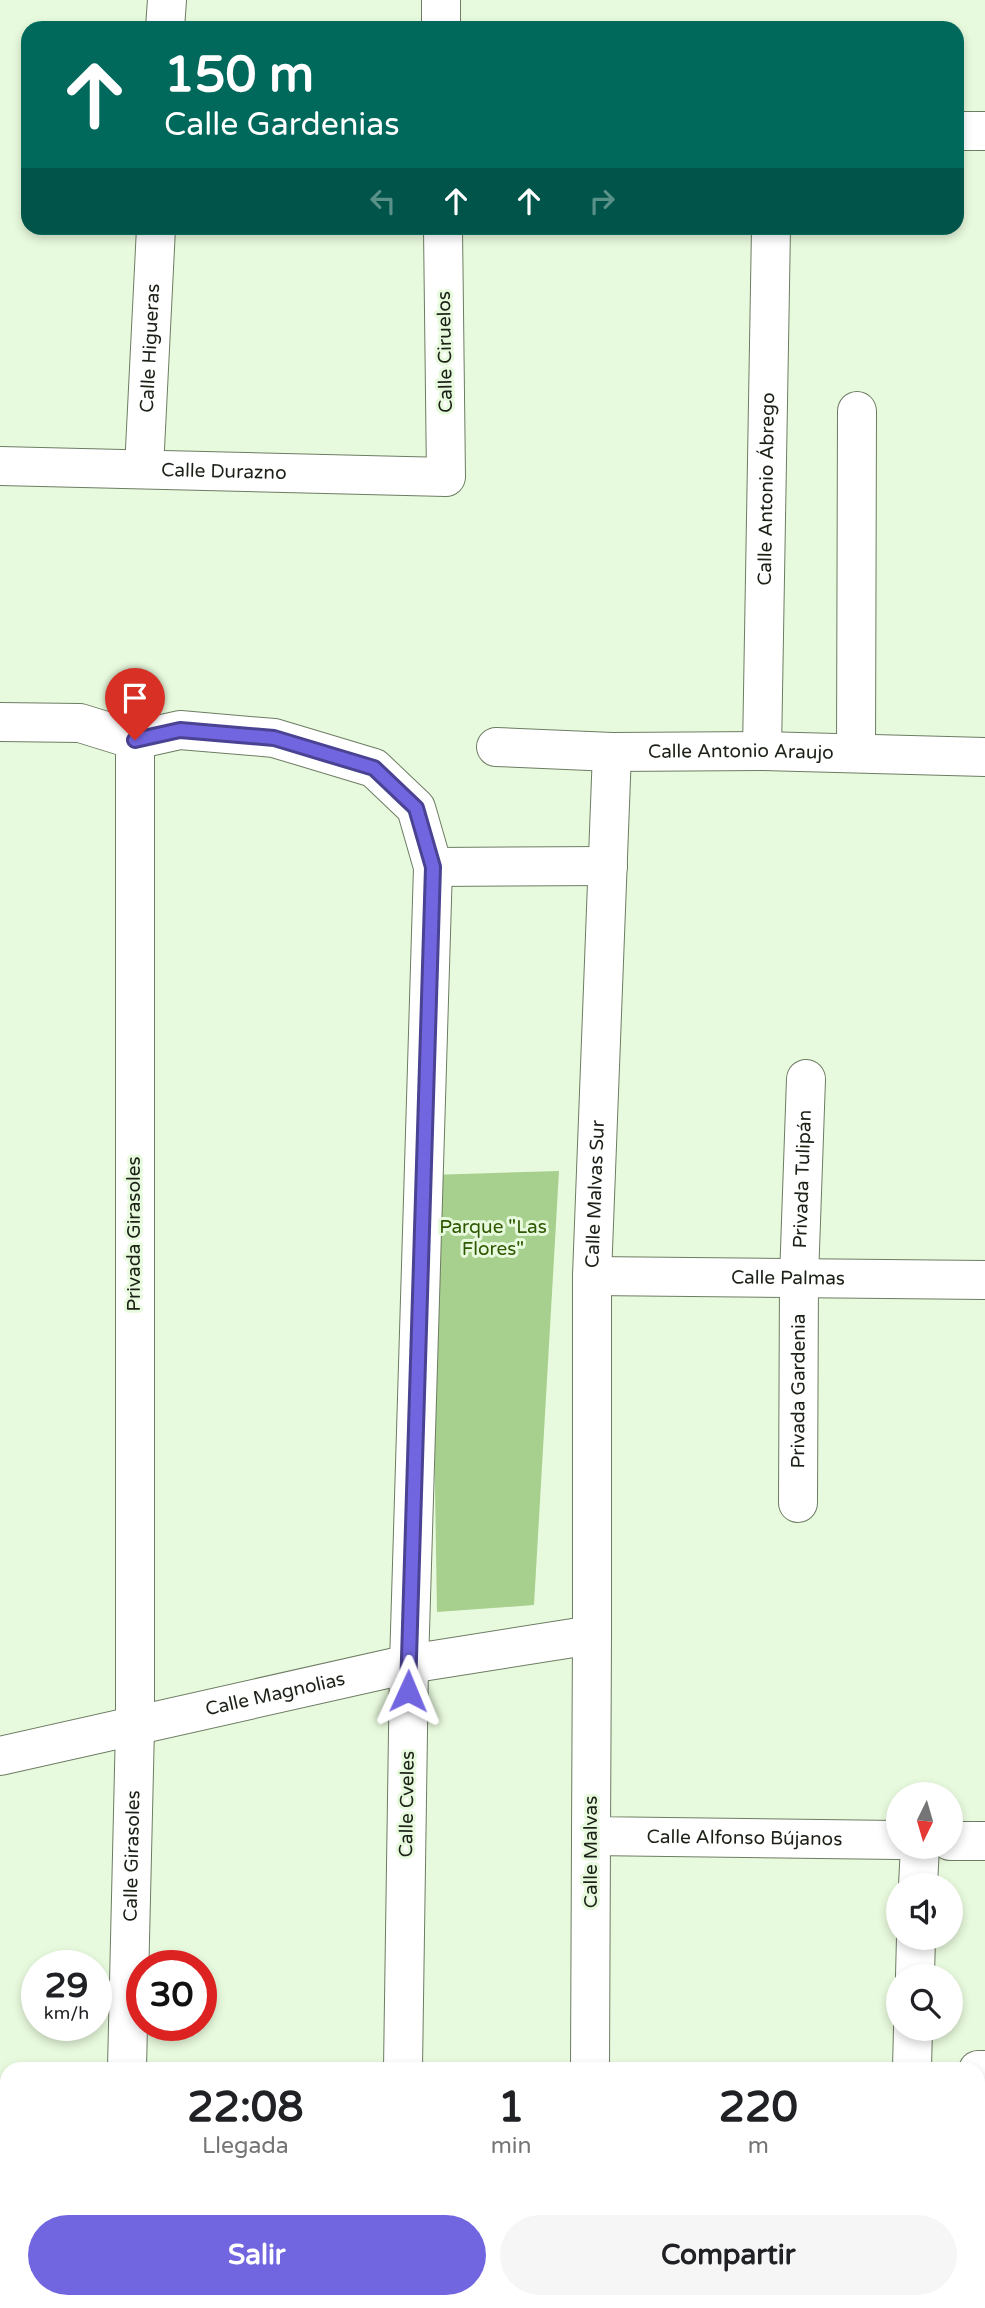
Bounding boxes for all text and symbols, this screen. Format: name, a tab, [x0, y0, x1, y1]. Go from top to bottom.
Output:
text: 150 m	[164, 46, 314, 105]
icon: ahead	[49, 49, 140, 140]
text: Calle Gardenias	[164, 106, 400, 144]
icon: left	[364, 182, 402, 220]
icon: ahead	[437, 182, 475, 220]
icon: ahead	[510, 182, 548, 220]
icon: right	[583, 182, 621, 220]
street label: Calle Higueras	[136, 283, 164, 413]
street label: Calle Ciruelos	[433, 291, 457, 413]
street label: Calle Antonio Ábrego	[754, 392, 779, 586]
street label: Calle Durazno	[161, 459, 287, 484]
pin	[105, 668, 165, 740]
icon: arrive	[116, 679, 154, 717]
street label: Calle Antonio Araujo	[648, 740, 834, 764]
street label: Privada Tulipán	[789, 1109, 816, 1249]
street label: Calle Malvas Sur	[581, 1119, 609, 1268]
street label: Privada Girasoles	[123, 1156, 145, 1312]
park label: Parque "Las Flores"	[439, 1216, 547, 1260]
street label: Calle Palmas	[731, 1266, 845, 1290]
street label: Privada Gardenia	[787, 1314, 810, 1468]
position arrow	[371, 1654, 445, 1728]
street label: Calle Magnolias	[203, 1668, 347, 1720]
street label: Calle Cveles	[395, 1751, 419, 1857]
north arrow	[886, 1782, 962, 1858]
map controls	[886, 1782, 963, 2041]
street label: Calle Girasoles	[119, 1790, 145, 1922]
street label: Calle Malvas	[580, 1796, 602, 1908]
street label: Calle Alfonso Bújanos	[646, 1826, 843, 1850]
button: sound	[886, 1873, 963, 1950]
speed limit sign: 30	[126, 1950, 217, 2041]
button: search	[886, 1964, 963, 2041]
text: 29	[45, 1965, 88, 2007]
text: km/h	[44, 2002, 89, 2024]
text: 22:08	[187, 2082, 304, 2133]
text: 1	[498, 2082, 524, 2133]
text: 220	[719, 2082, 798, 2133]
text: Llegada	[202, 2132, 289, 2160]
text: min	[491, 2132, 532, 2160]
text: m	[748, 2132, 769, 2160]
button: Salir	[28, 2215, 486, 2295]
button: Compartir	[500, 2215, 957, 2295]

